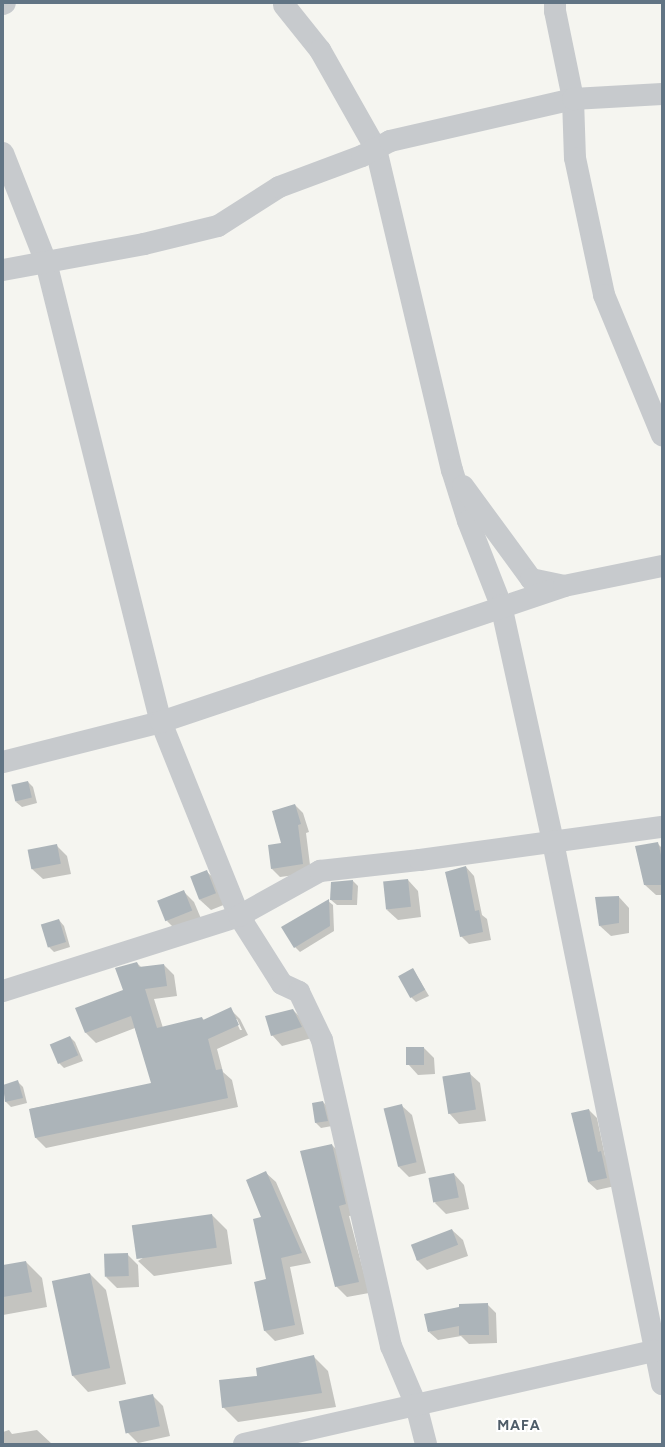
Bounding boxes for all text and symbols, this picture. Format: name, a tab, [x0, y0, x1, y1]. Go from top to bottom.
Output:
district label: MAFA	[497, 1418, 541, 1434]

